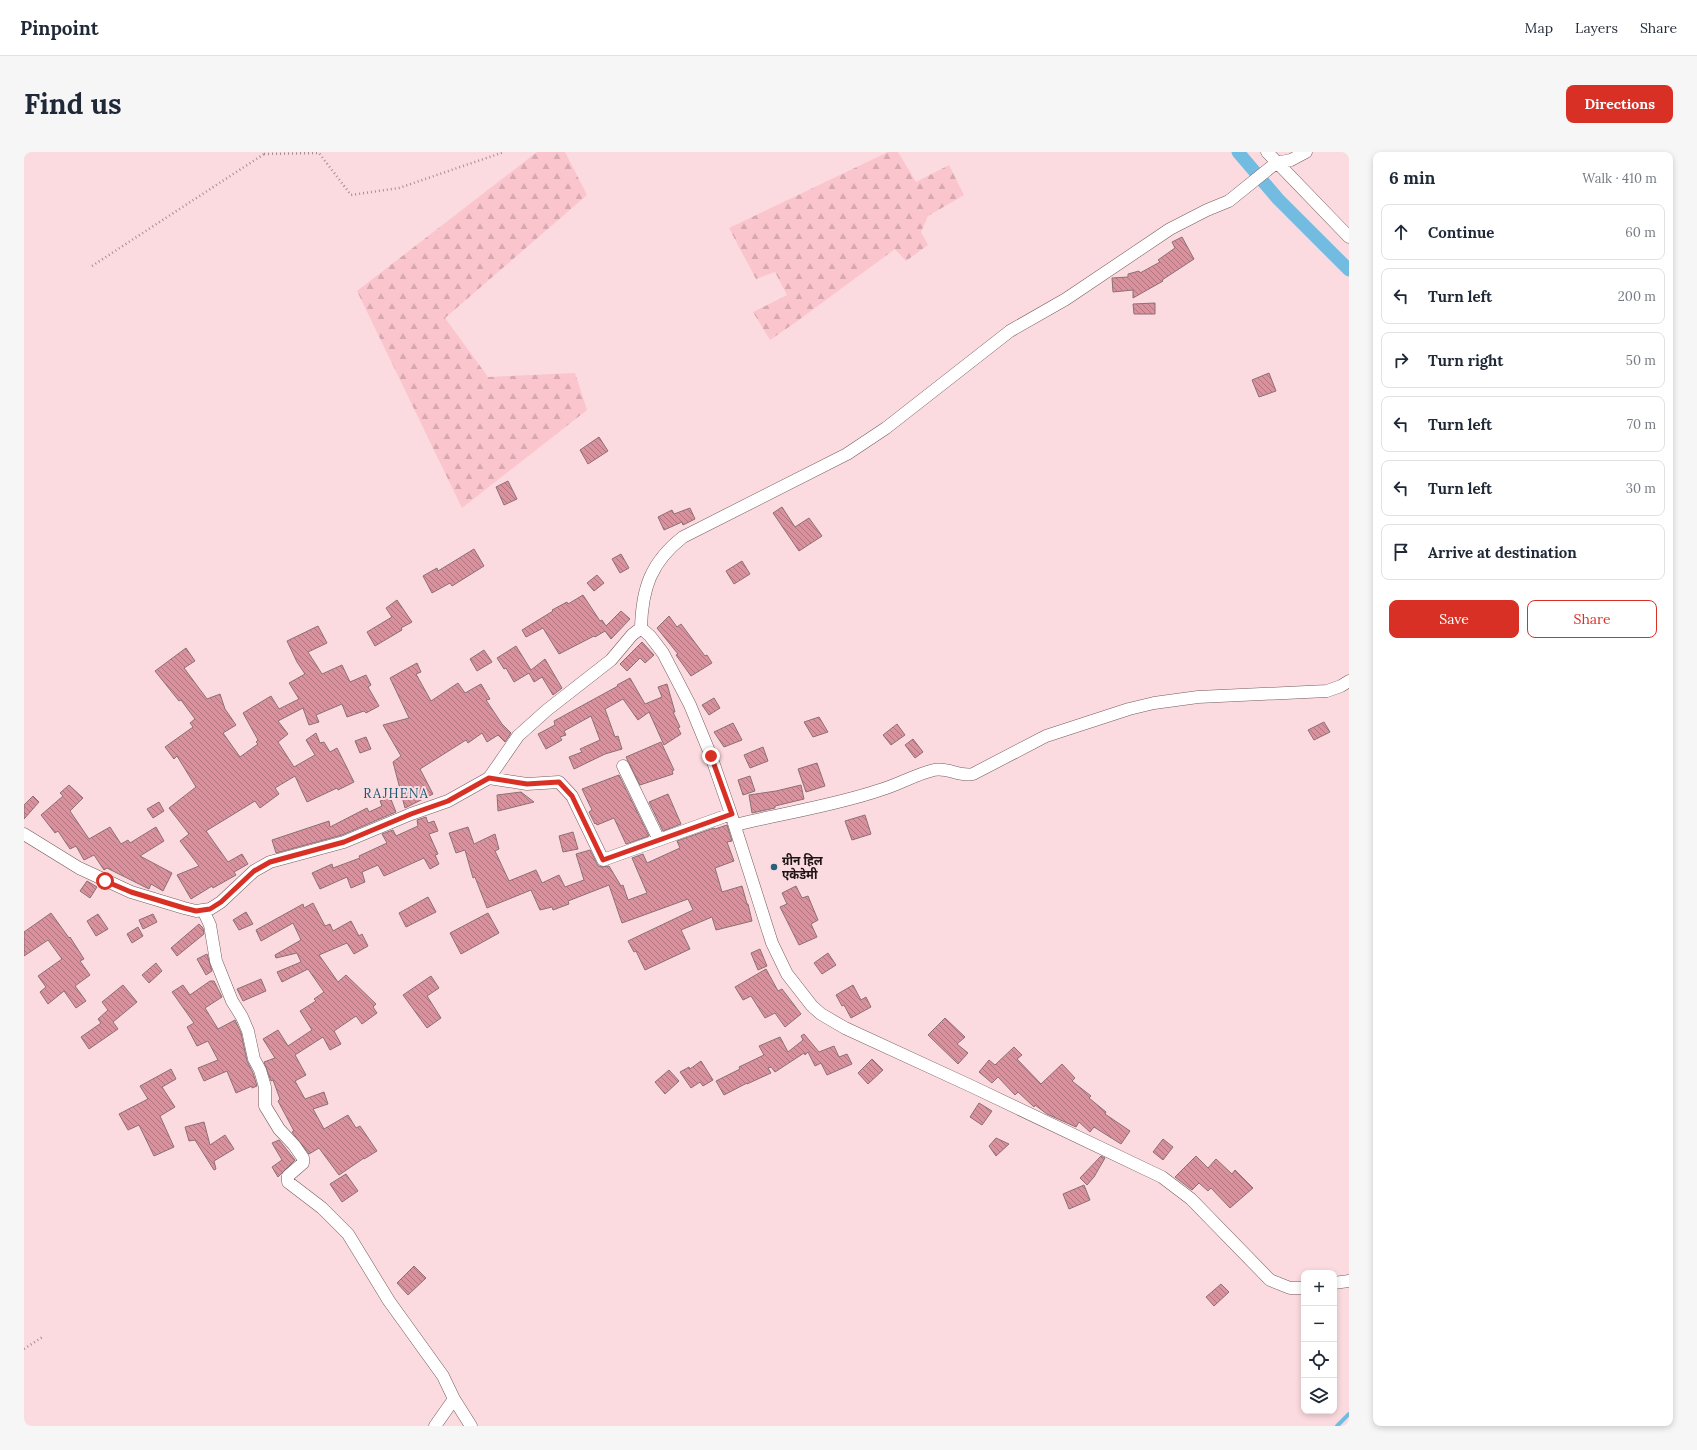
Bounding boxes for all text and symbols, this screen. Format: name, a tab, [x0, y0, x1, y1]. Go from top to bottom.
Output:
text: Pinpoint	[20, 16, 99, 40]
text: Map	[1525, 19, 1553, 37]
text: Layers	[1575, 19, 1618, 37]
text: Share	[1640, 19, 1677, 37]
button: Directions	[1566, 85, 1673, 123]
text: Find us	[24, 86, 122, 122]
text: 6 min	[1389, 167, 1435, 189]
text: Walk · 410 m	[1582, 170, 1657, 187]
icon: ahead	[1390, 221, 1412, 243]
text: Continue	[1428, 223, 1494, 242]
text: 60 m	[1625, 224, 1656, 241]
icon: left	[1390, 285, 1412, 307]
text: Turn left	[1428, 287, 1492, 306]
text: 200 m	[1618, 288, 1656, 305]
icon: right	[1390, 349, 1412, 371]
text: Turn right	[1428, 351, 1504, 370]
text: 50 m	[1626, 352, 1656, 369]
icon: left	[1390, 413, 1412, 435]
text: Turn left	[1428, 415, 1492, 434]
text: 70 m	[1627, 416, 1656, 433]
icon: left	[1390, 477, 1412, 499]
text: Turn left	[1428, 479, 1492, 498]
text: 30 m	[1626, 480, 1656, 497]
icon: arrive	[1390, 541, 1412, 563]
text: Arrive at destination	[1428, 543, 1577, 562]
button: Save	[1389, 600, 1519, 638]
button: Share	[1527, 600, 1657, 638]
route end	[702, 747, 720, 765]
district label: RAJHENA	[363, 785, 429, 802]
place label: ग्रीन हिल एकेडेमी	[782, 853, 824, 882]
marker: ग्रीन हिल एकेडेमी	[769, 862, 779, 872]
route start	[96, 872, 114, 890]
map controls	[1301, 1270, 1337, 1414]
button: +	[1301, 1270, 1337, 1306]
button: −	[1301, 1306, 1337, 1342]
button: locate	[1301, 1342, 1337, 1378]
button: layers	[1301, 1378, 1337, 1414]

